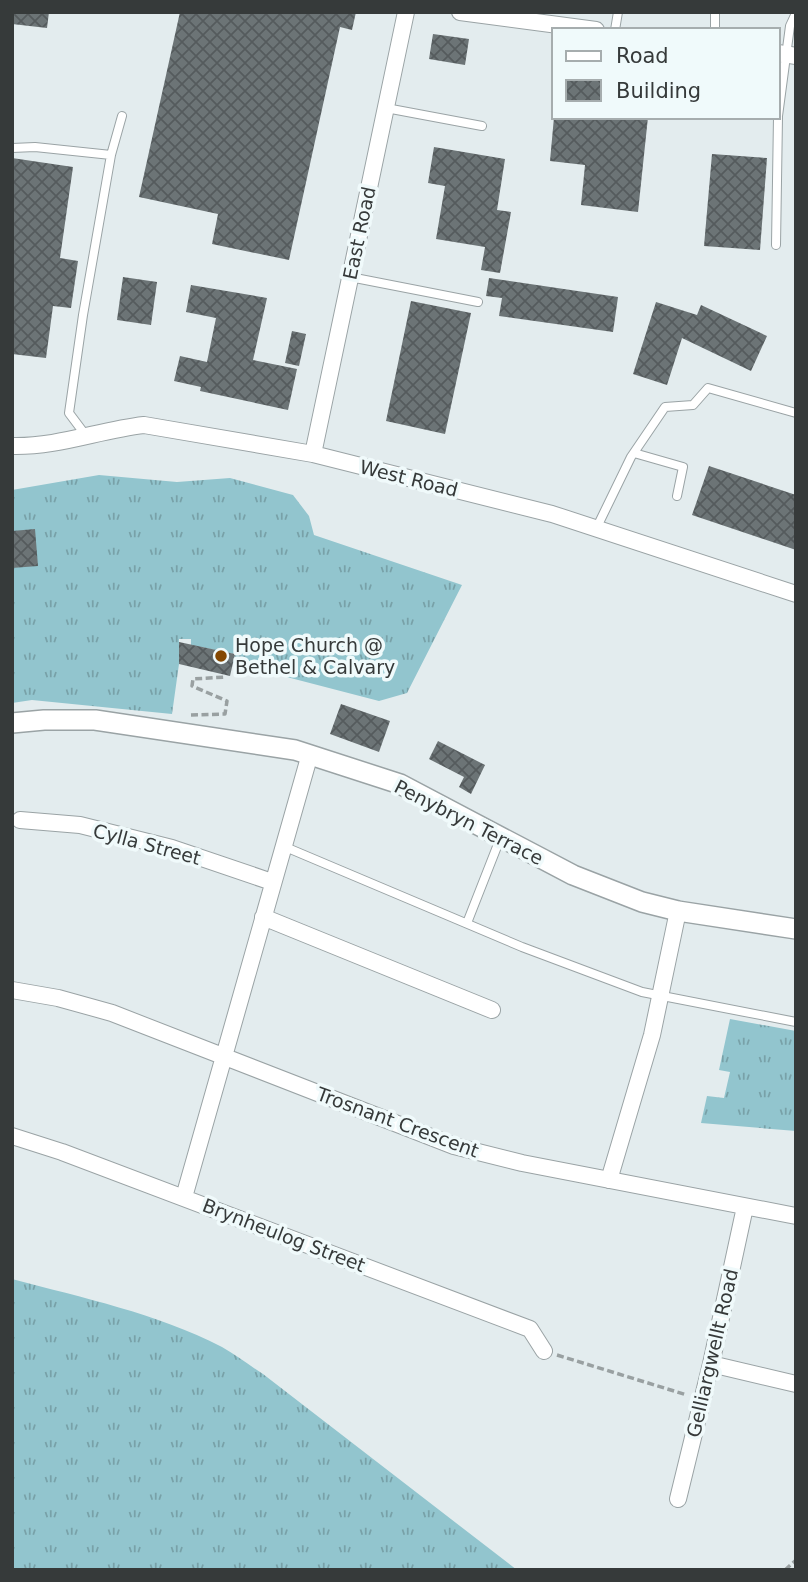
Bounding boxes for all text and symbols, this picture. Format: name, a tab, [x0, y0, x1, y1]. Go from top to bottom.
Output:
legend	[552, 28, 780, 119]
text: Road	[616, 44, 669, 68]
text: Building	[616, 79, 701, 103]
street label: East Road	[338, 184, 380, 282]
street label: West Road	[358, 455, 460, 501]
place label: Hope Church @ Bethel & Calvary	[235, 634, 395, 678]
marker: Hope Church @ Bethel & Calvary	[213, 648, 229, 664]
street label: Penybryn Terrace	[391, 775, 547, 869]
street label: Cylla Street	[91, 819, 203, 869]
street label: Trosnant Crescent	[313, 1082, 482, 1162]
street label: Brynheulog Street	[199, 1194, 369, 1276]
street label: Gelliargwellt Road	[682, 1267, 742, 1439]

